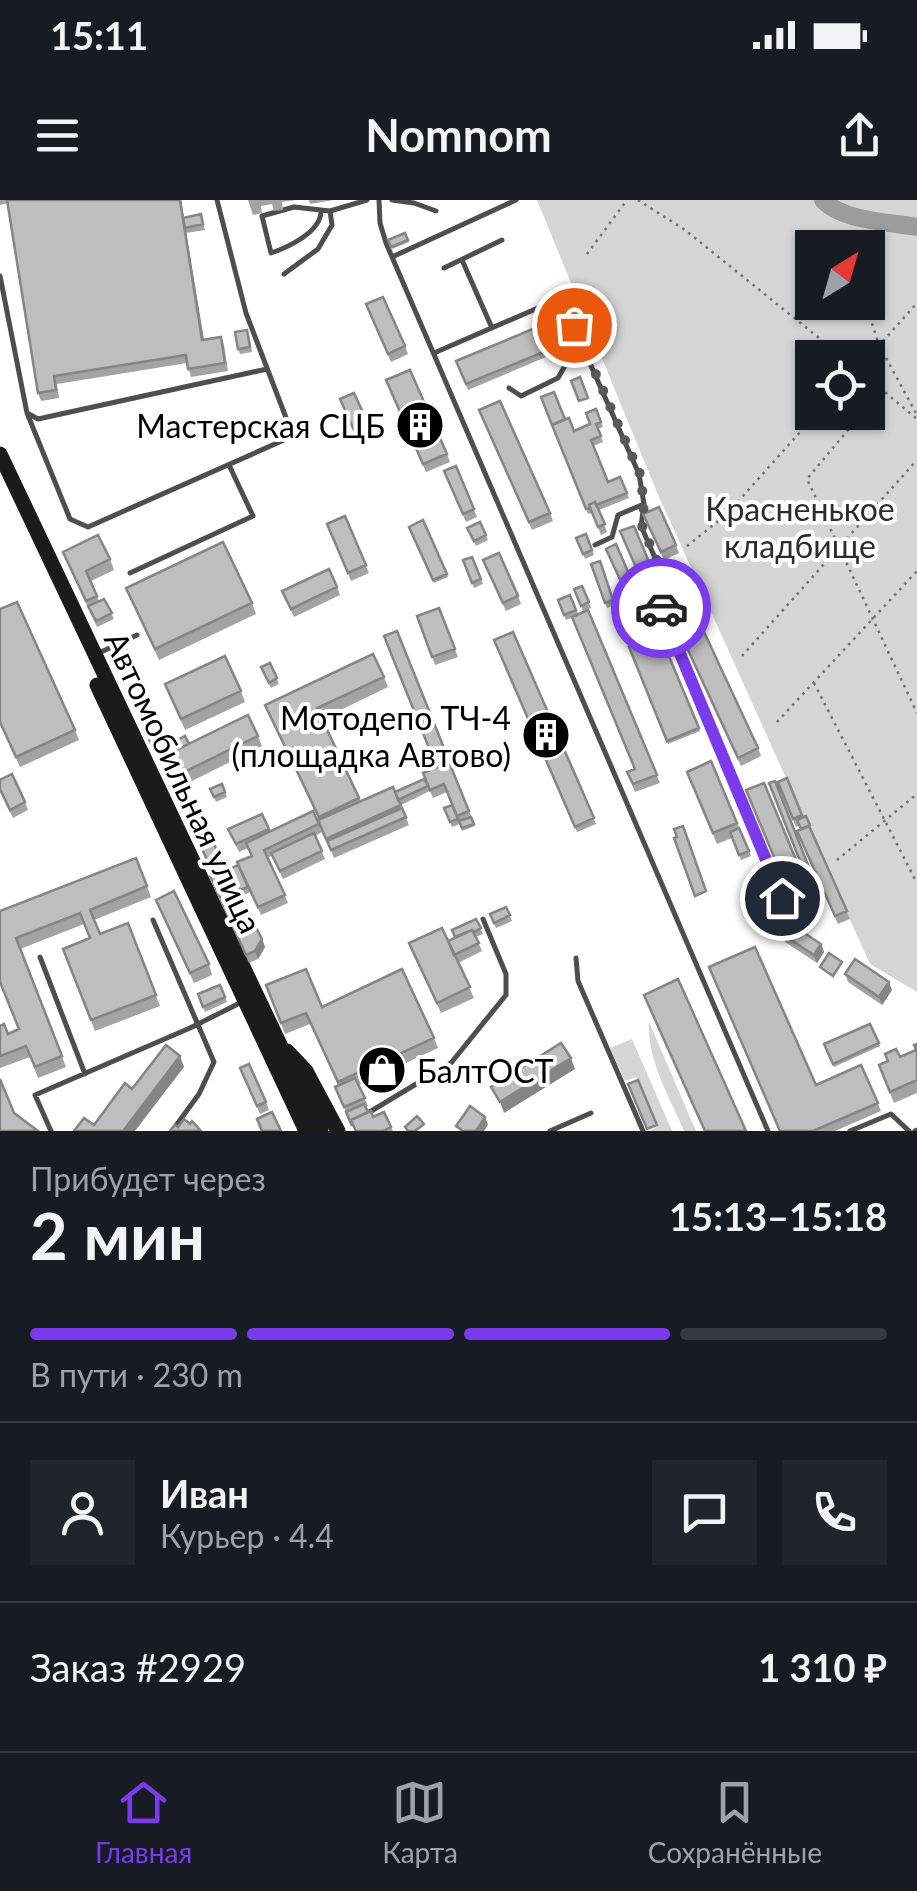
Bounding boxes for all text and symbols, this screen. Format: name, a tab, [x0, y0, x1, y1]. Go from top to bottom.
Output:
text: 15:11	[50, 12, 148, 58]
icon: menu	[30, 108, 85, 163]
text: Nomnom	[365, 108, 552, 162]
icon: share	[832, 108, 887, 163]
north arrow	[795, 230, 885, 320]
map controls	[795, 230, 885, 430]
pin	[532, 283, 617, 368]
icon: bag	[547, 298, 602, 353]
button: locate	[795, 340, 885, 430]
building icon: Мастерская СЦБ	[394, 399, 446, 451]
place label: Мастерская СЦБ	[136, 406, 385, 445]
park label: Красненькое кладбище	[705, 489, 895, 565]
courier	[611, 558, 711, 658]
icon: car	[634, 581, 689, 636]
street label: Автомобильная улица	[97, 625, 271, 939]
place label: Мотодепо ТЧ-4 (площадка Автово)	[231, 698, 511, 774]
building icon: Мотодепо ТЧ-4 (площадка Автово)	[520, 709, 572, 761]
pin	[740, 856, 825, 941]
icon: home	[755, 871, 810, 926]
shop icon: БалтОСТ	[356, 1044, 408, 1096]
place label: БалтОСТ	[417, 1051, 554, 1090]
text: Прибудет через	[30, 1159, 266, 1198]
text: 15:13–15:18	[669, 1193, 887, 1239]
text: 2 мин	[30, 1196, 205, 1274]
text: В пути · 230 m	[30, 1355, 243, 1394]
button: person	[30, 1460, 135, 1565]
button: chat	[652, 1460, 757, 1565]
button: phone	[782, 1460, 887, 1565]
text: Иван	[160, 1470, 249, 1516]
text: Курьер · 4.4	[160, 1516, 334, 1555]
text: Заказ #2929	[30, 1644, 246, 1690]
text: 1 310 ₽	[758, 1644, 887, 1690]
tab: Главная	[95, 1775, 192, 1869]
tab: Карта	[382, 1775, 458, 1869]
tab: Сохранённые	[648, 1775, 822, 1869]

